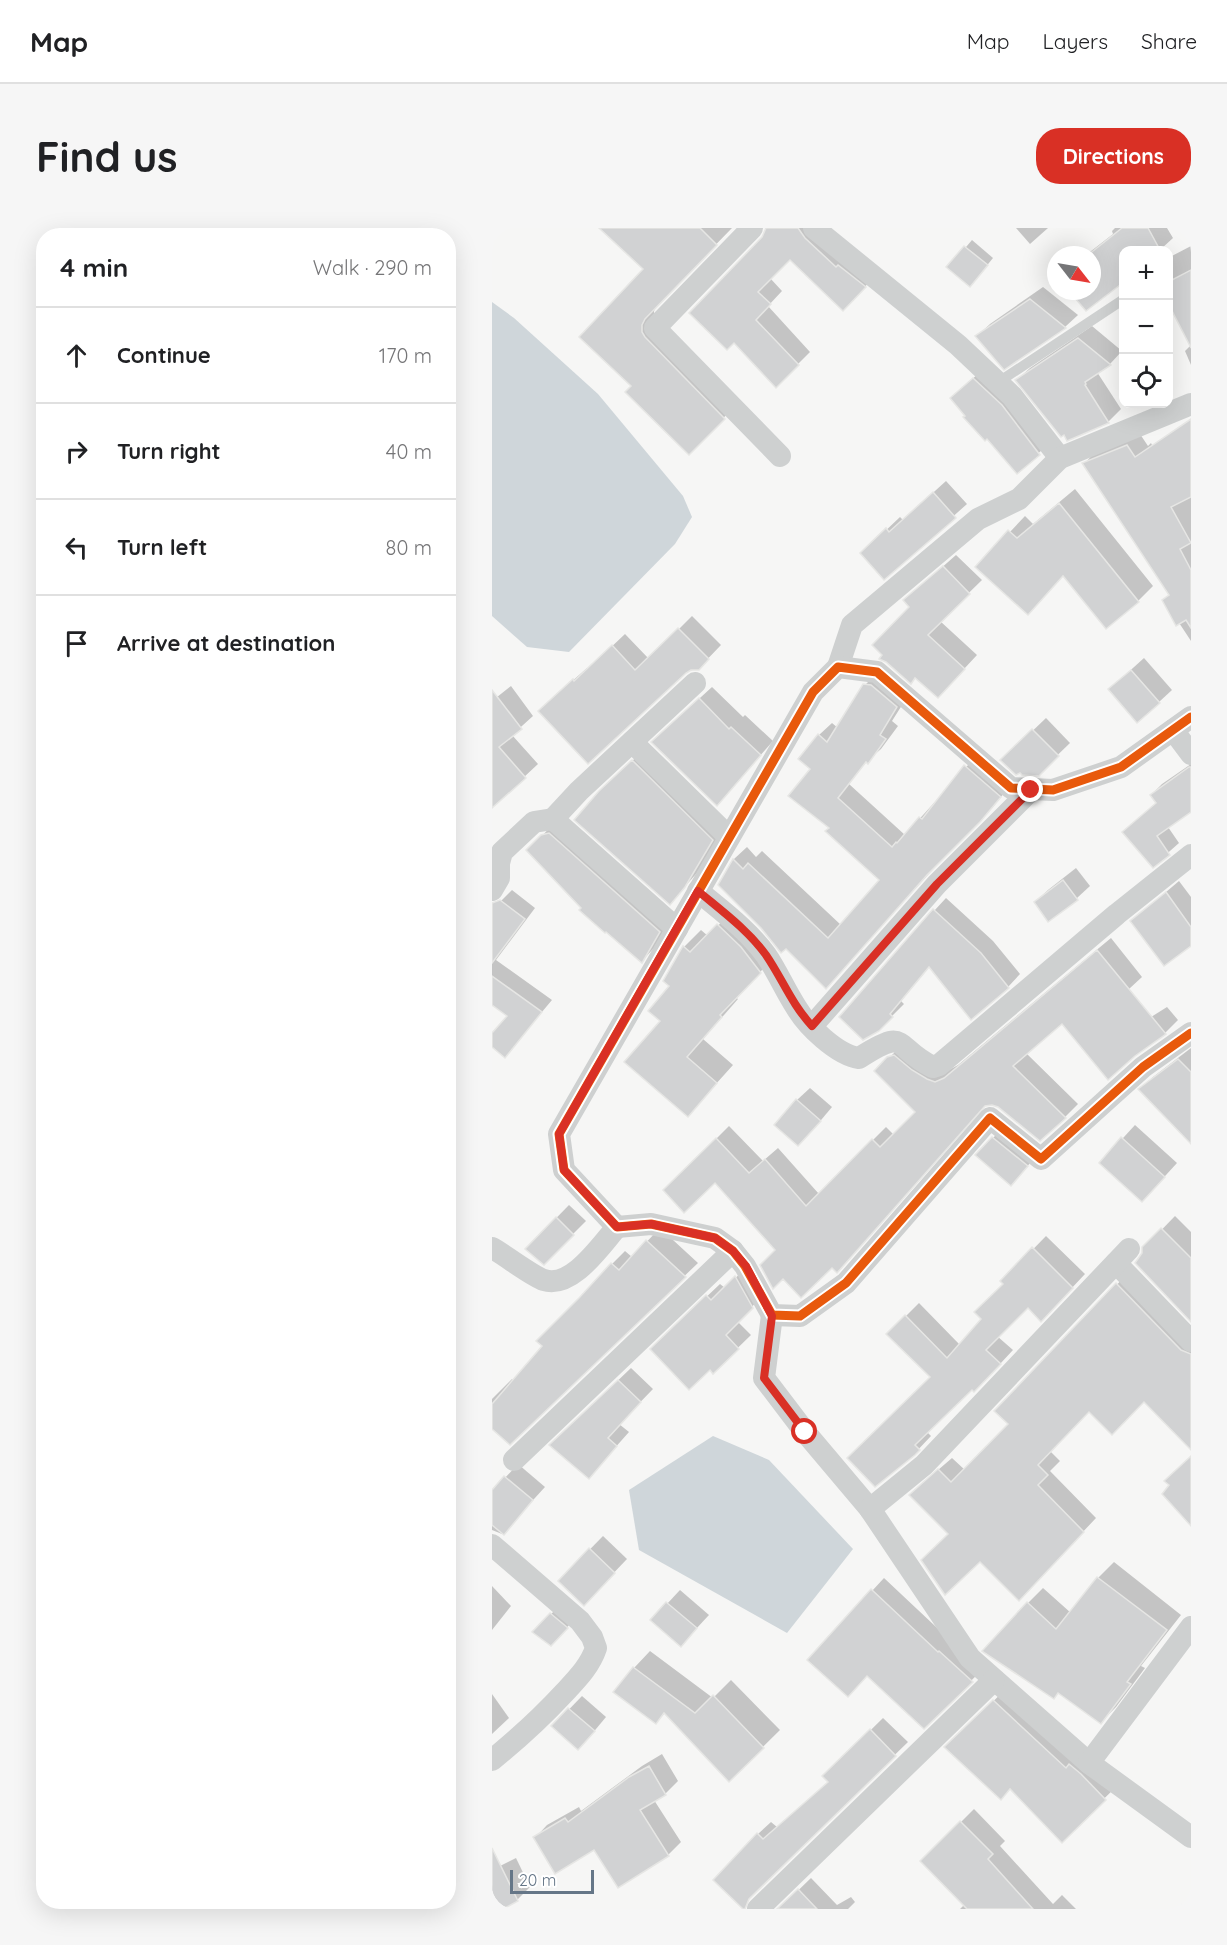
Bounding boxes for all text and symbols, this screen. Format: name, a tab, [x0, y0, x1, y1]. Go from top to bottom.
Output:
text: Map	[30, 24, 88, 59]
text: Map	[967, 28, 1010, 54]
text: Layers	[1043, 28, 1108, 54]
text: Share	[1141, 28, 1197, 54]
button: Directions	[1036, 128, 1191, 184]
text: Find us	[36, 130, 178, 183]
north arrow	[1047, 246, 1101, 300]
map controls	[1119, 246, 1173, 408]
button: +	[1119, 246, 1173, 300]
text: 4 min	[60, 251, 128, 284]
text: Walk · 290 m	[313, 255, 432, 280]
button: −	[1119, 300, 1173, 354]
icon: ahead	[60, 339, 93, 372]
text: Continue	[117, 341, 211, 369]
text: 170 m	[379, 343, 432, 368]
button: locate	[1119, 354, 1173, 408]
icon: right	[60, 435, 93, 468]
text: Turn right	[117, 437, 221, 465]
text: 40 m	[386, 439, 432, 464]
icon: left	[60, 531, 93, 564]
text: Turn left	[117, 533, 207, 561]
text: 80 m	[386, 535, 432, 560]
icon: arrive	[60, 627, 93, 660]
text: Arrive at destination	[117, 629, 335, 657]
route end	[1017, 776, 1043, 802]
route start	[791, 1418, 817, 1444]
scale bar	[510, 1867, 594, 1894]
text: 20 m	[519, 1870, 556, 1890]

